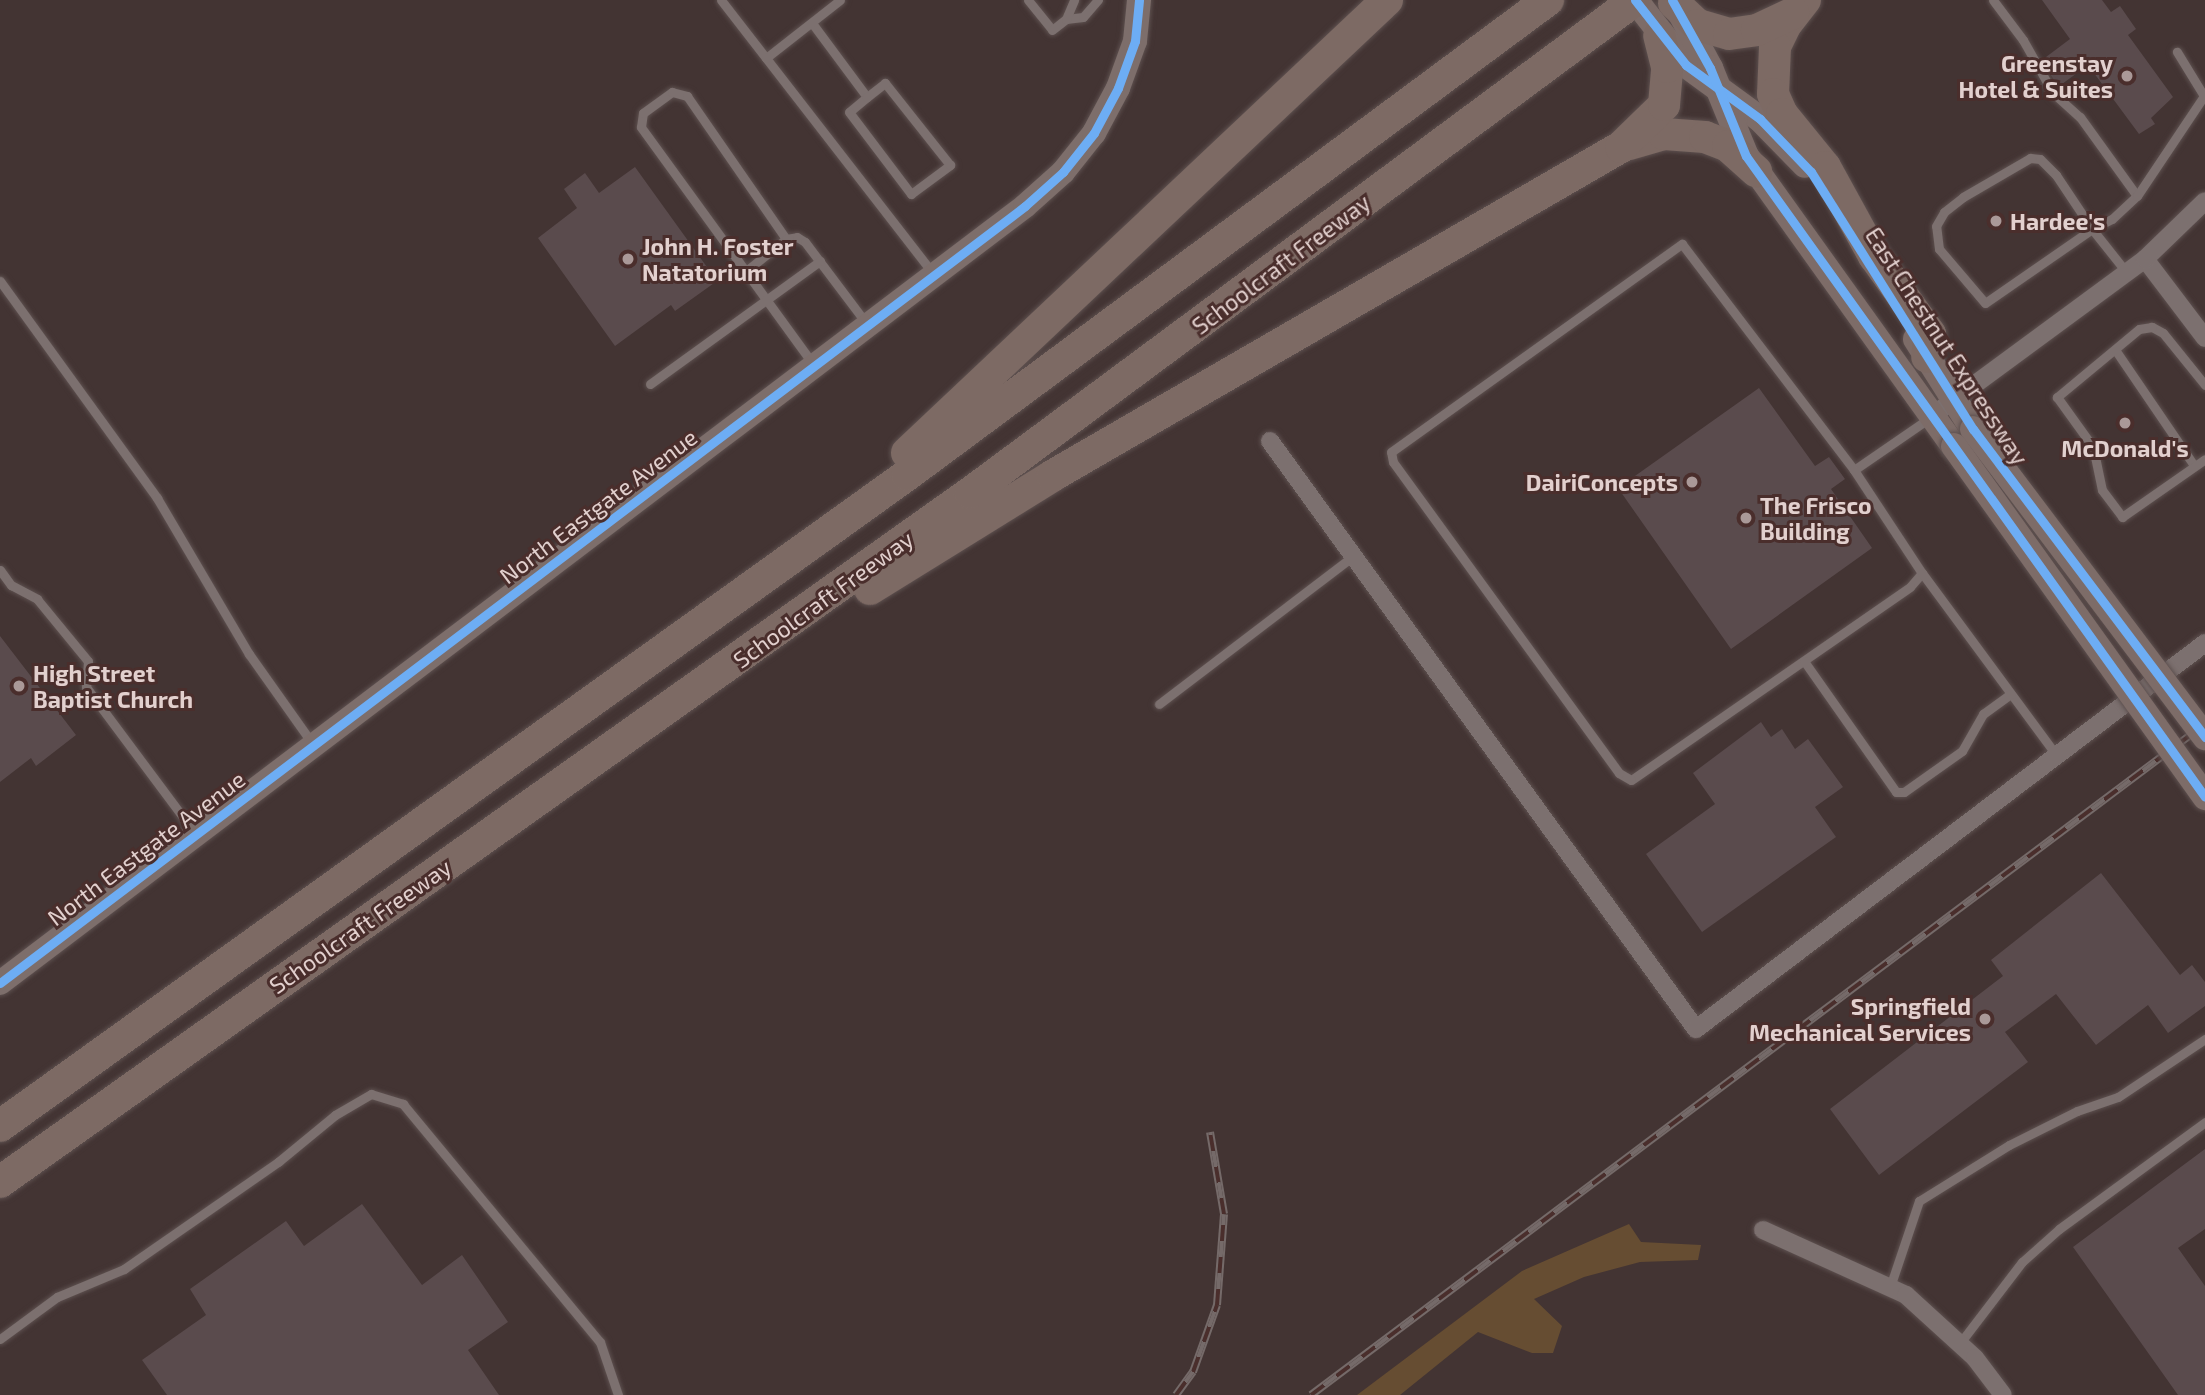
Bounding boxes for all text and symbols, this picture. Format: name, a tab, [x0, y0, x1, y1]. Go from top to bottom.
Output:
place label: Greenstay Hotel & Suites	[1958, 49, 2113, 103]
marker: Greenstay Hotel & Suites	[2119, 68, 2135, 84]
street label: Schoolcraft Freeway	[1187, 188, 1375, 340]
place label: Hardee's	[2010, 207, 2105, 235]
marker: Hardee's	[1988, 213, 2004, 229]
street label: East Chestnut Expressway	[1860, 222, 2034, 470]
place label: John H. Foster Natatorium	[642, 232, 794, 286]
marker: John H. Foster Natatorium	[620, 251, 636, 267]
marker: McDonald's	[2117, 415, 2133, 431]
street label: North Eastgate Avenue	[494, 423, 702, 589]
place label: McDonald's	[2061, 434, 2189, 462]
place label: DairiConcepts	[1526, 468, 1678, 496]
marker: DairiConcepts	[1684, 474, 1700, 490]
place label: The Frisco Building	[1760, 491, 1872, 545]
marker: The Frisco Building	[1738, 510, 1754, 526]
street label: Schoolcraft Freeway	[728, 524, 918, 674]
place label: High Street Baptist Church	[33, 659, 193, 713]
marker: High Street Baptist Church	[11, 678, 27, 694]
street label: North Eastgate Avenue	[42, 765, 250, 931]
street label: Schoolcraft Freeway	[264, 853, 456, 999]
place label: Springfield Mechanical Services	[1748, 992, 1971, 1046]
marker: Springfield Mechanical Services	[1977, 1011, 1993, 1027]

